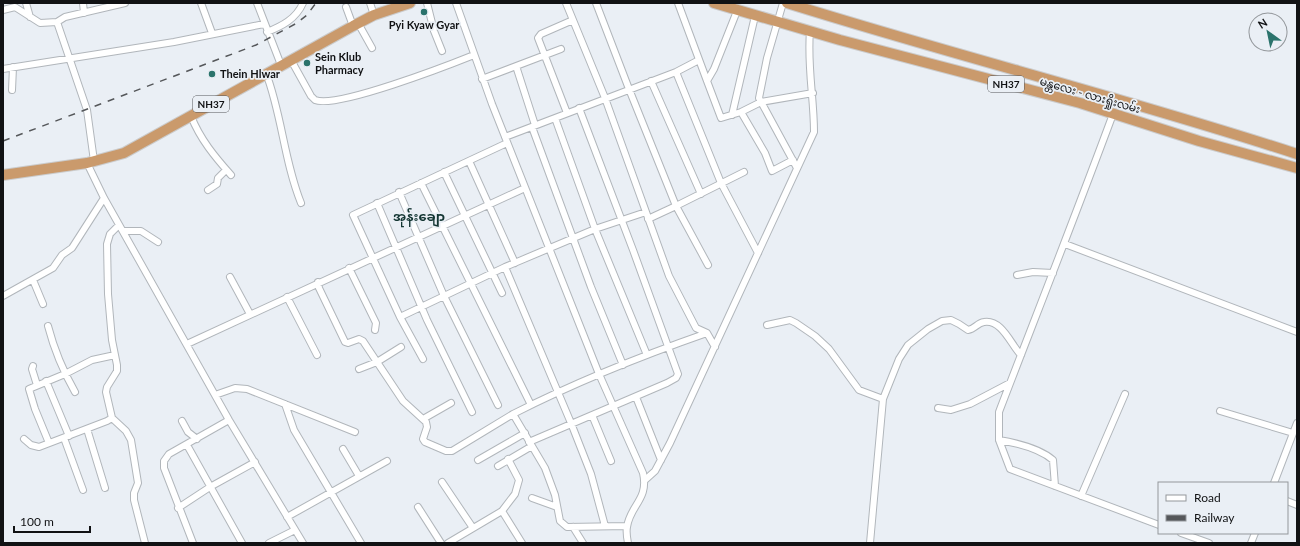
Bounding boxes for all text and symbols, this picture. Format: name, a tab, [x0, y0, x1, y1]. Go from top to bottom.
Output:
marker: Pyi Kyaw Gyar	[419, 7, 429, 17]
north arrow	[1248, 12, 1288, 52]
text: N	[1255, 15, 1269, 31]
place label: Pyi Kyaw Gyar	[389, 18, 460, 31]
place label: Sein Klub Pharmacy	[315, 50, 364, 76]
marker: Sein Klub Pharmacy	[302, 58, 312, 68]
place label: Thein Hlwar	[220, 67, 281, 80]
marker: Thein Hlwar	[207, 69, 217, 79]
street label: မန္တလေး - လားရှိုးလမ်း	[1038, 74, 1142, 118]
road number: NH37	[988, 76, 1024, 92]
road number: NH37	[193, 96, 229, 112]
district label: အုန်းချော	[393, 207, 445, 228]
legend	[1158, 482, 1288, 534]
text: Road	[1194, 490, 1221, 505]
scale bar	[14, 508, 90, 534]
text: Railway	[1194, 510, 1235, 525]
text: 100 m	[20, 514, 54, 529]

